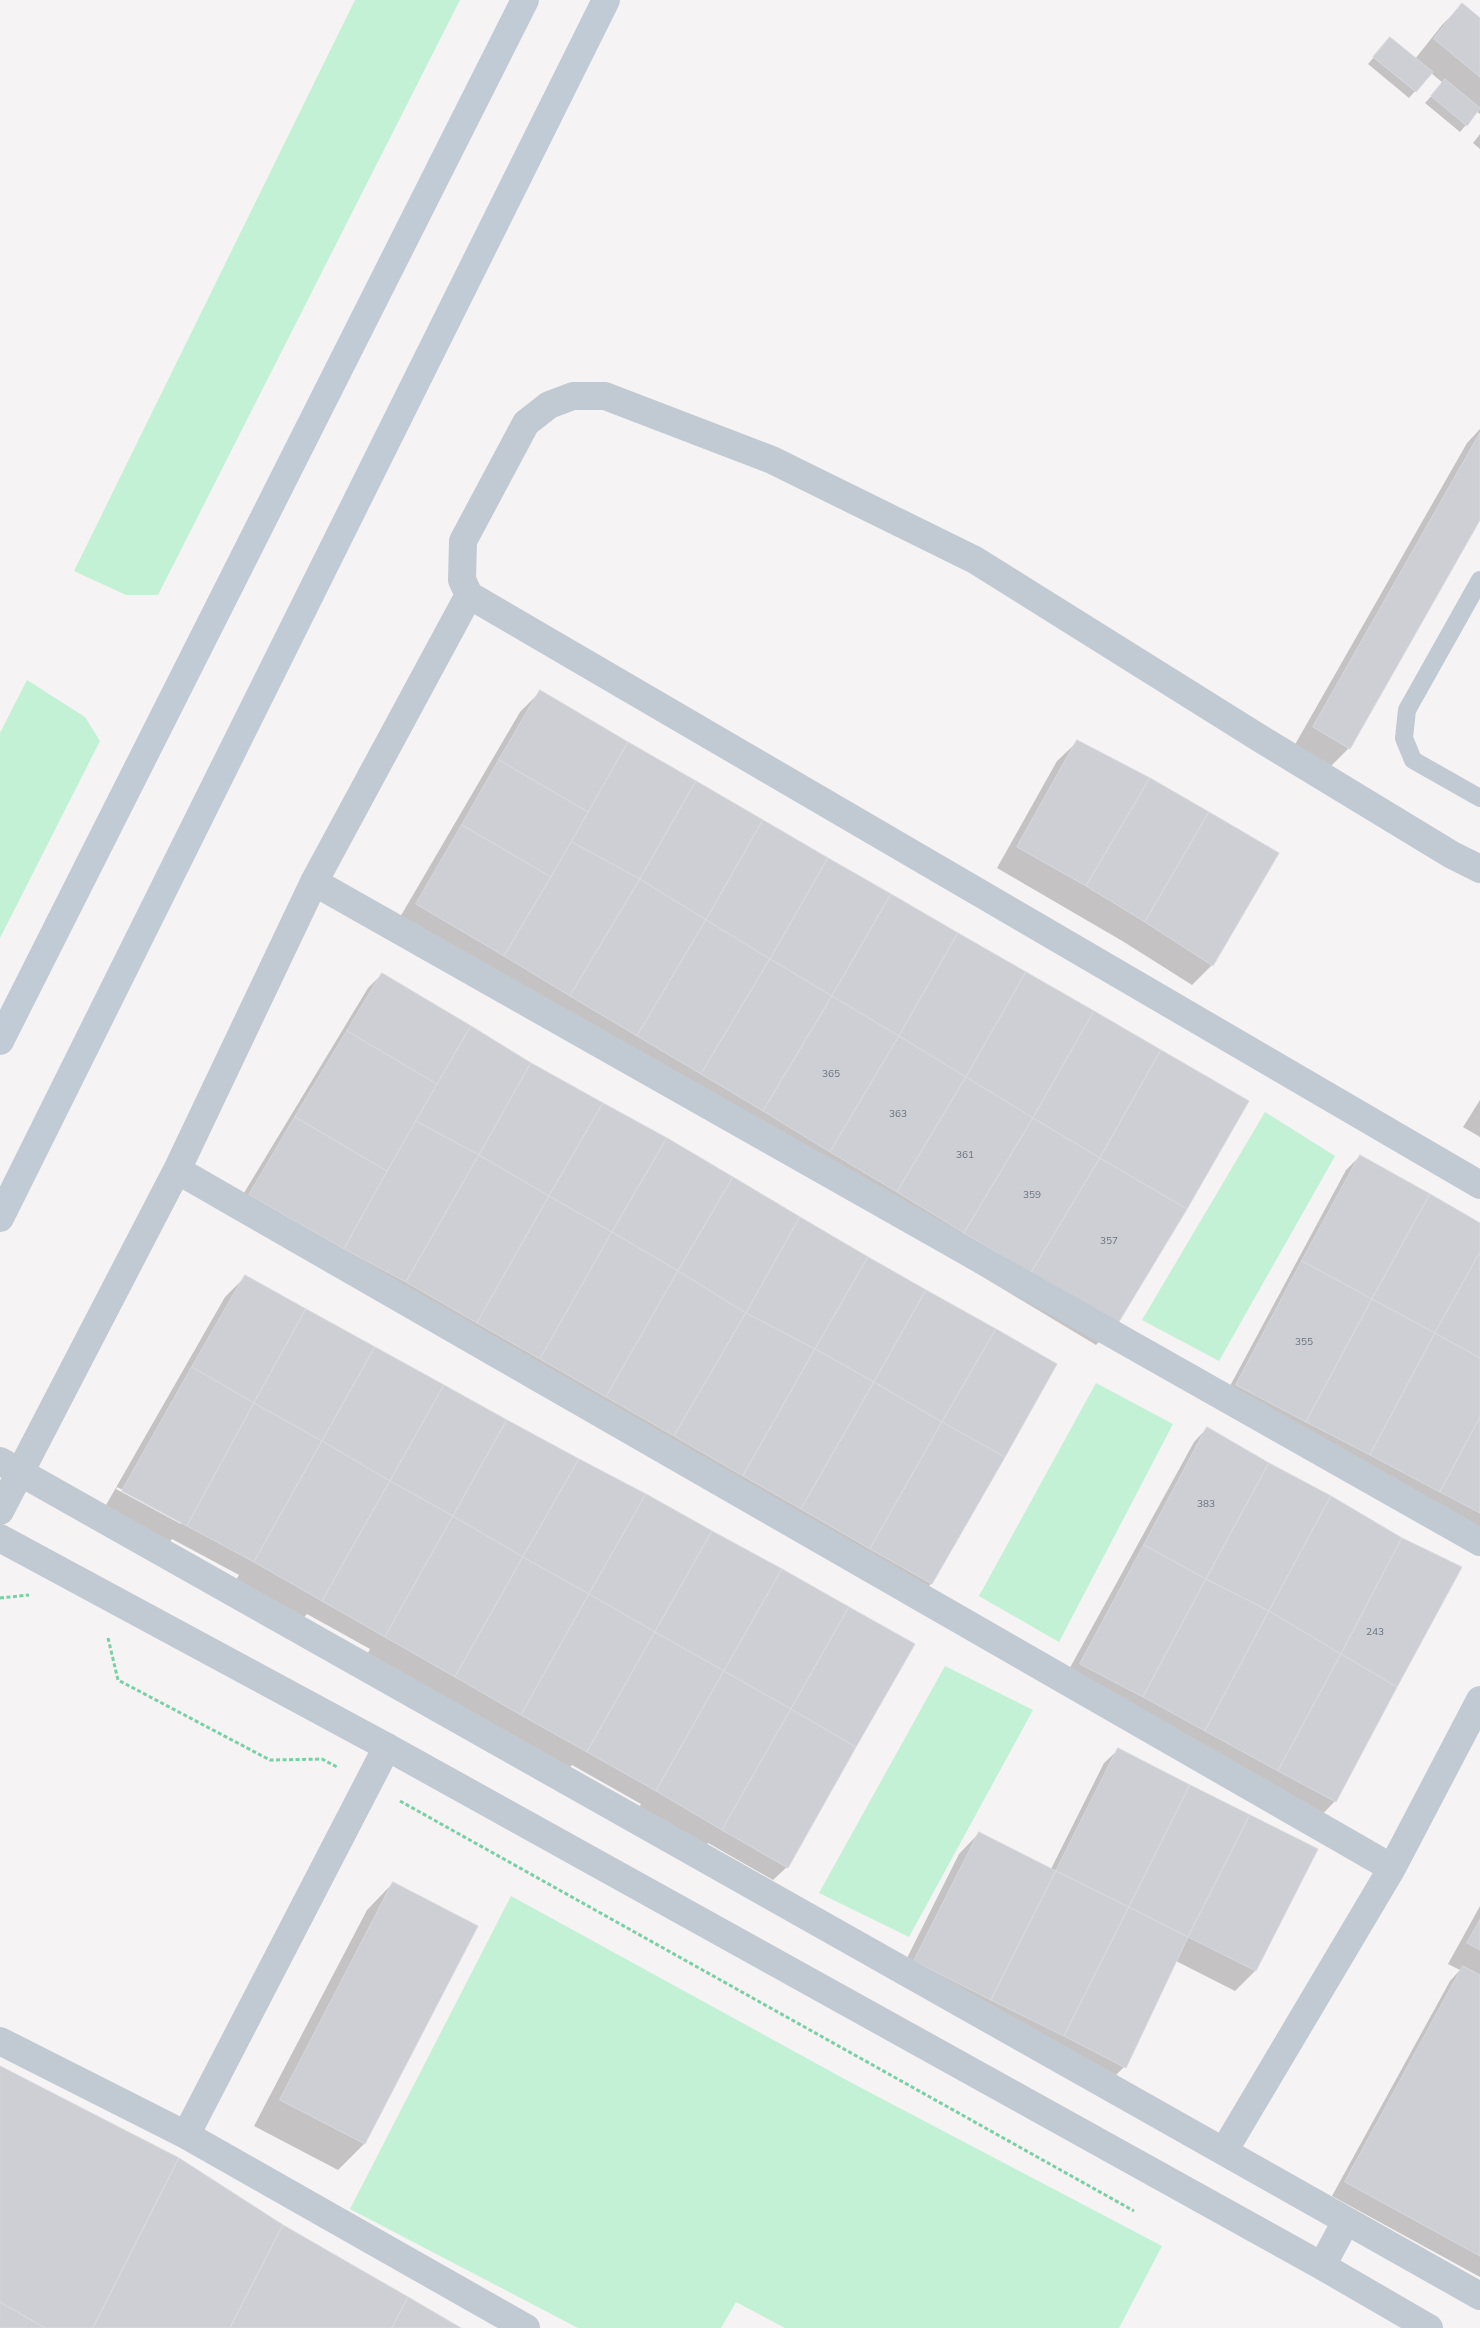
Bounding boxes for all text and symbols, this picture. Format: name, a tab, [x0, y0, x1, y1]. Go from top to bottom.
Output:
house number: 365	[822, 1068, 840, 1080]
house number: 363	[889, 1108, 907, 1120]
house number: 361	[956, 1149, 974, 1161]
house number: 359	[1023, 1189, 1041, 1201]
house number: 357	[1100, 1235, 1118, 1247]
house number: 355	[1295, 1336, 1313, 1348]
house number: 383	[1197, 1498, 1215, 1510]
house number: 243	[1366, 1626, 1384, 1638]

